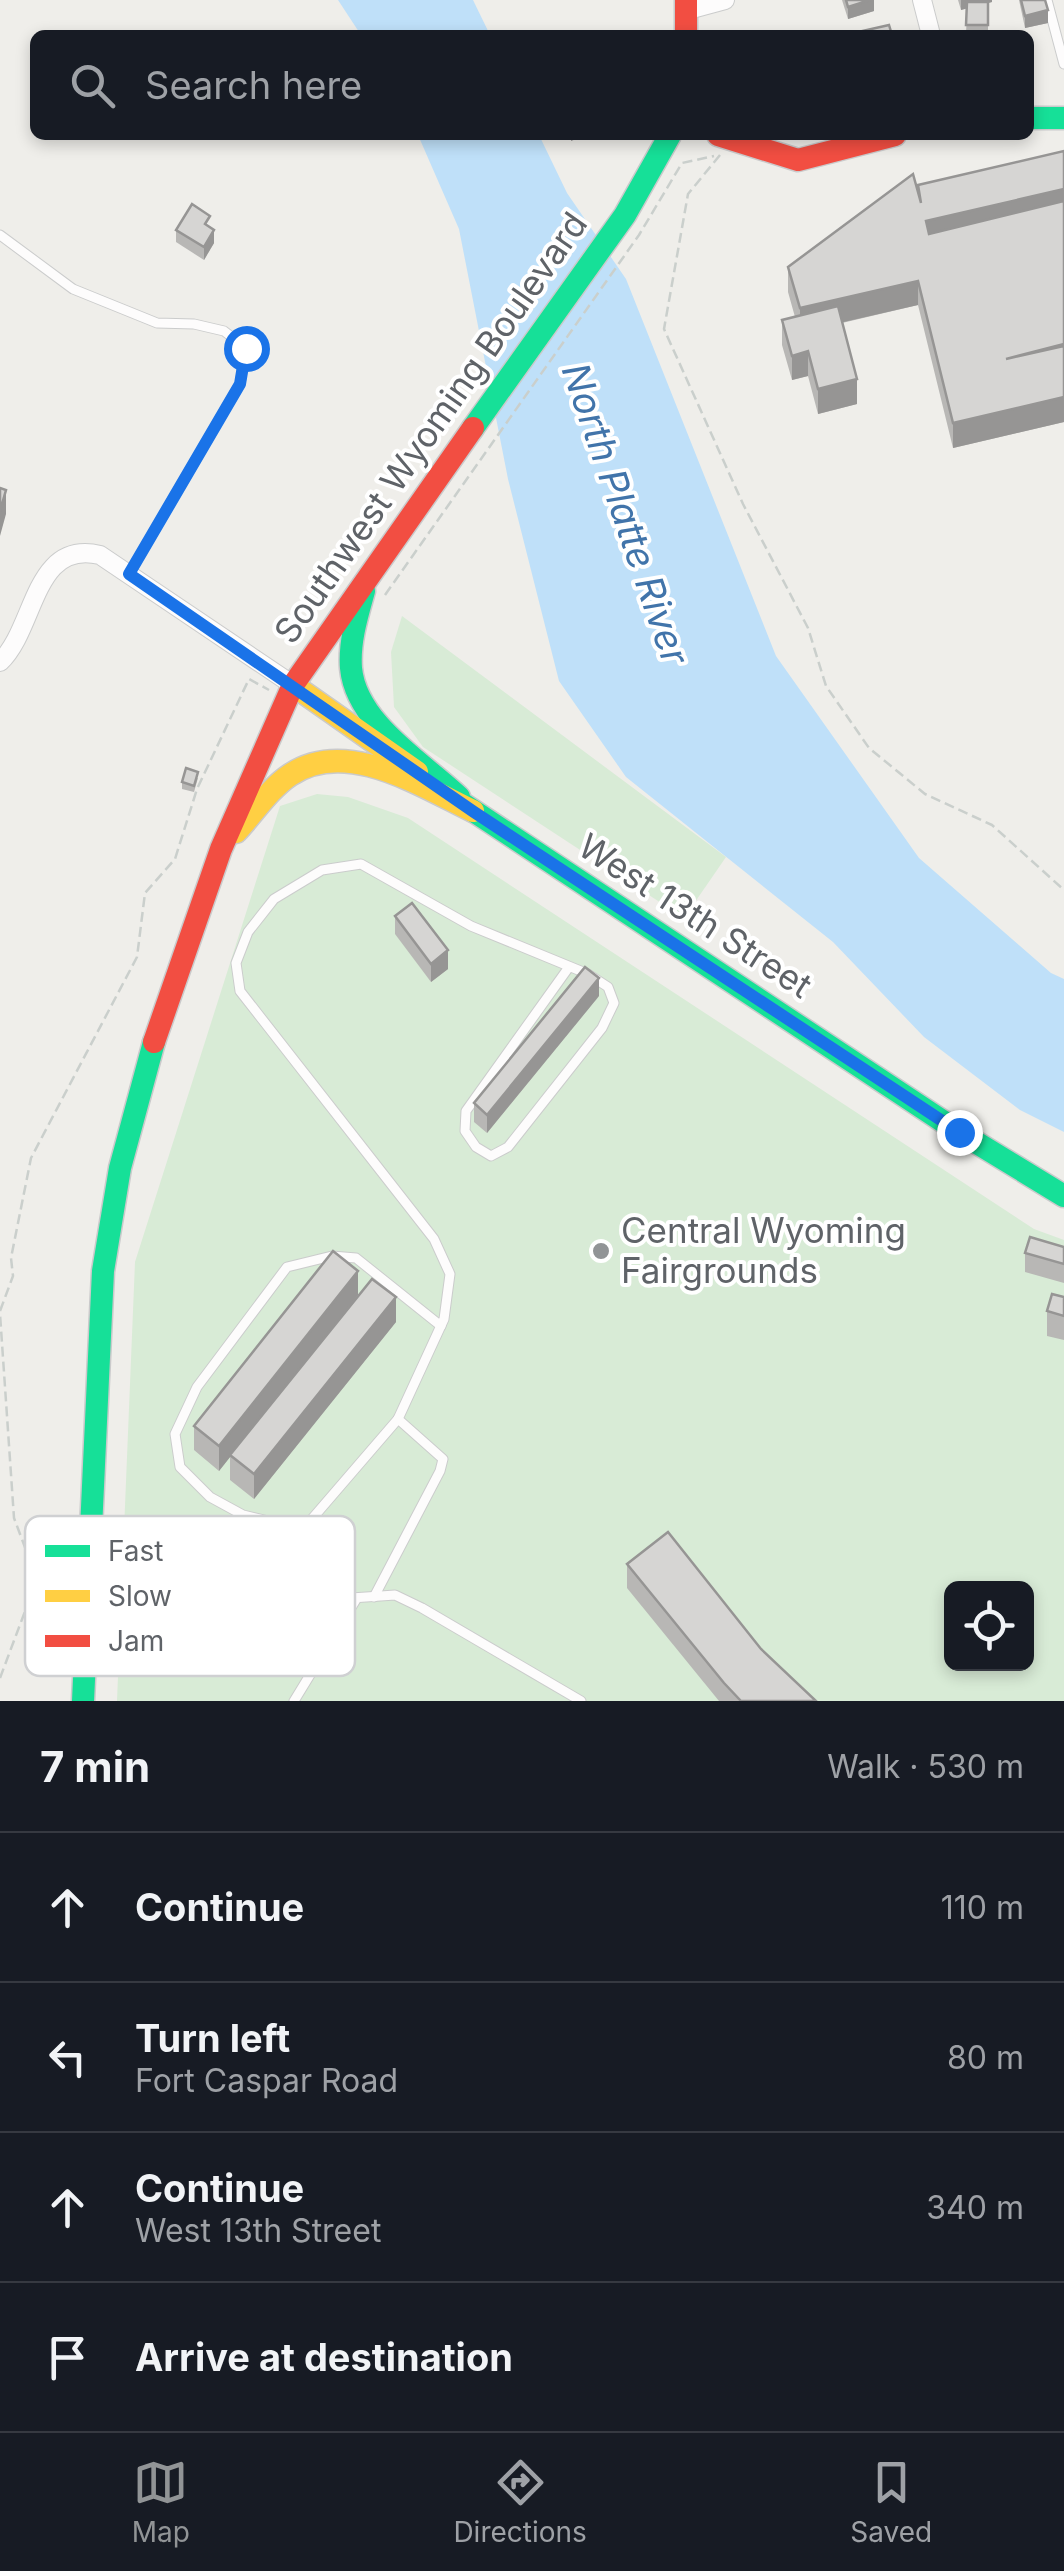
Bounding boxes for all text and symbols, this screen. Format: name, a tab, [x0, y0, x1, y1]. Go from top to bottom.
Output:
search box	[30, 30, 1034, 140]
icon: search	[65, 58, 120, 113]
text: Search here	[145, 62, 362, 108]
street label: Southwest Wyoming Boulevard	[265, 204, 595, 651]
route start	[224, 326, 270, 372]
water label: North Platte River	[553, 357, 700, 672]
street label: West 13th Street	[571, 824, 820, 1006]
route end	[937, 1110, 983, 1156]
place label: Central Wyoming Fairgrounds	[621, 1209, 906, 1291]
marker: Central Wyoming Fairgrounds	[590, 1240, 612, 1262]
legend	[25, 1516, 355, 1676]
text: Fast	[108, 1534, 164, 1568]
text: Slow	[108, 1579, 172, 1613]
map controls	[944, 1581, 1034, 1671]
button: locate	[944, 1581, 1034, 1671]
text: Jam	[108, 1624, 164, 1658]
text: 7 min	[40, 1741, 150, 1792]
text: Walk · 530 m	[827, 1747, 1024, 1786]
icon: ahead	[40, 1880, 95, 1935]
text: Continue	[135, 1884, 304, 1930]
text: 110 m	[941, 1888, 1024, 1927]
text: Turn left	[135, 2015, 290, 2061]
icon: left	[40, 2030, 95, 2085]
text: 80 m	[947, 2038, 1024, 2077]
text: Fort Caspar Road	[135, 2061, 398, 2100]
text: Continue	[135, 2165, 304, 2211]
icon: ahead	[40, 2180, 95, 2235]
text: 340 m	[926, 2188, 1024, 2227]
text: West 13th Street	[135, 2211, 381, 2250]
icon: arrive	[40, 2330, 95, 2385]
text: Arrive at destination	[135, 2334, 513, 2380]
tab: Map	[132, 2455, 190, 2549]
tab: Directions	[453, 2455, 587, 2549]
tab: Saved	[850, 2455, 932, 2549]

